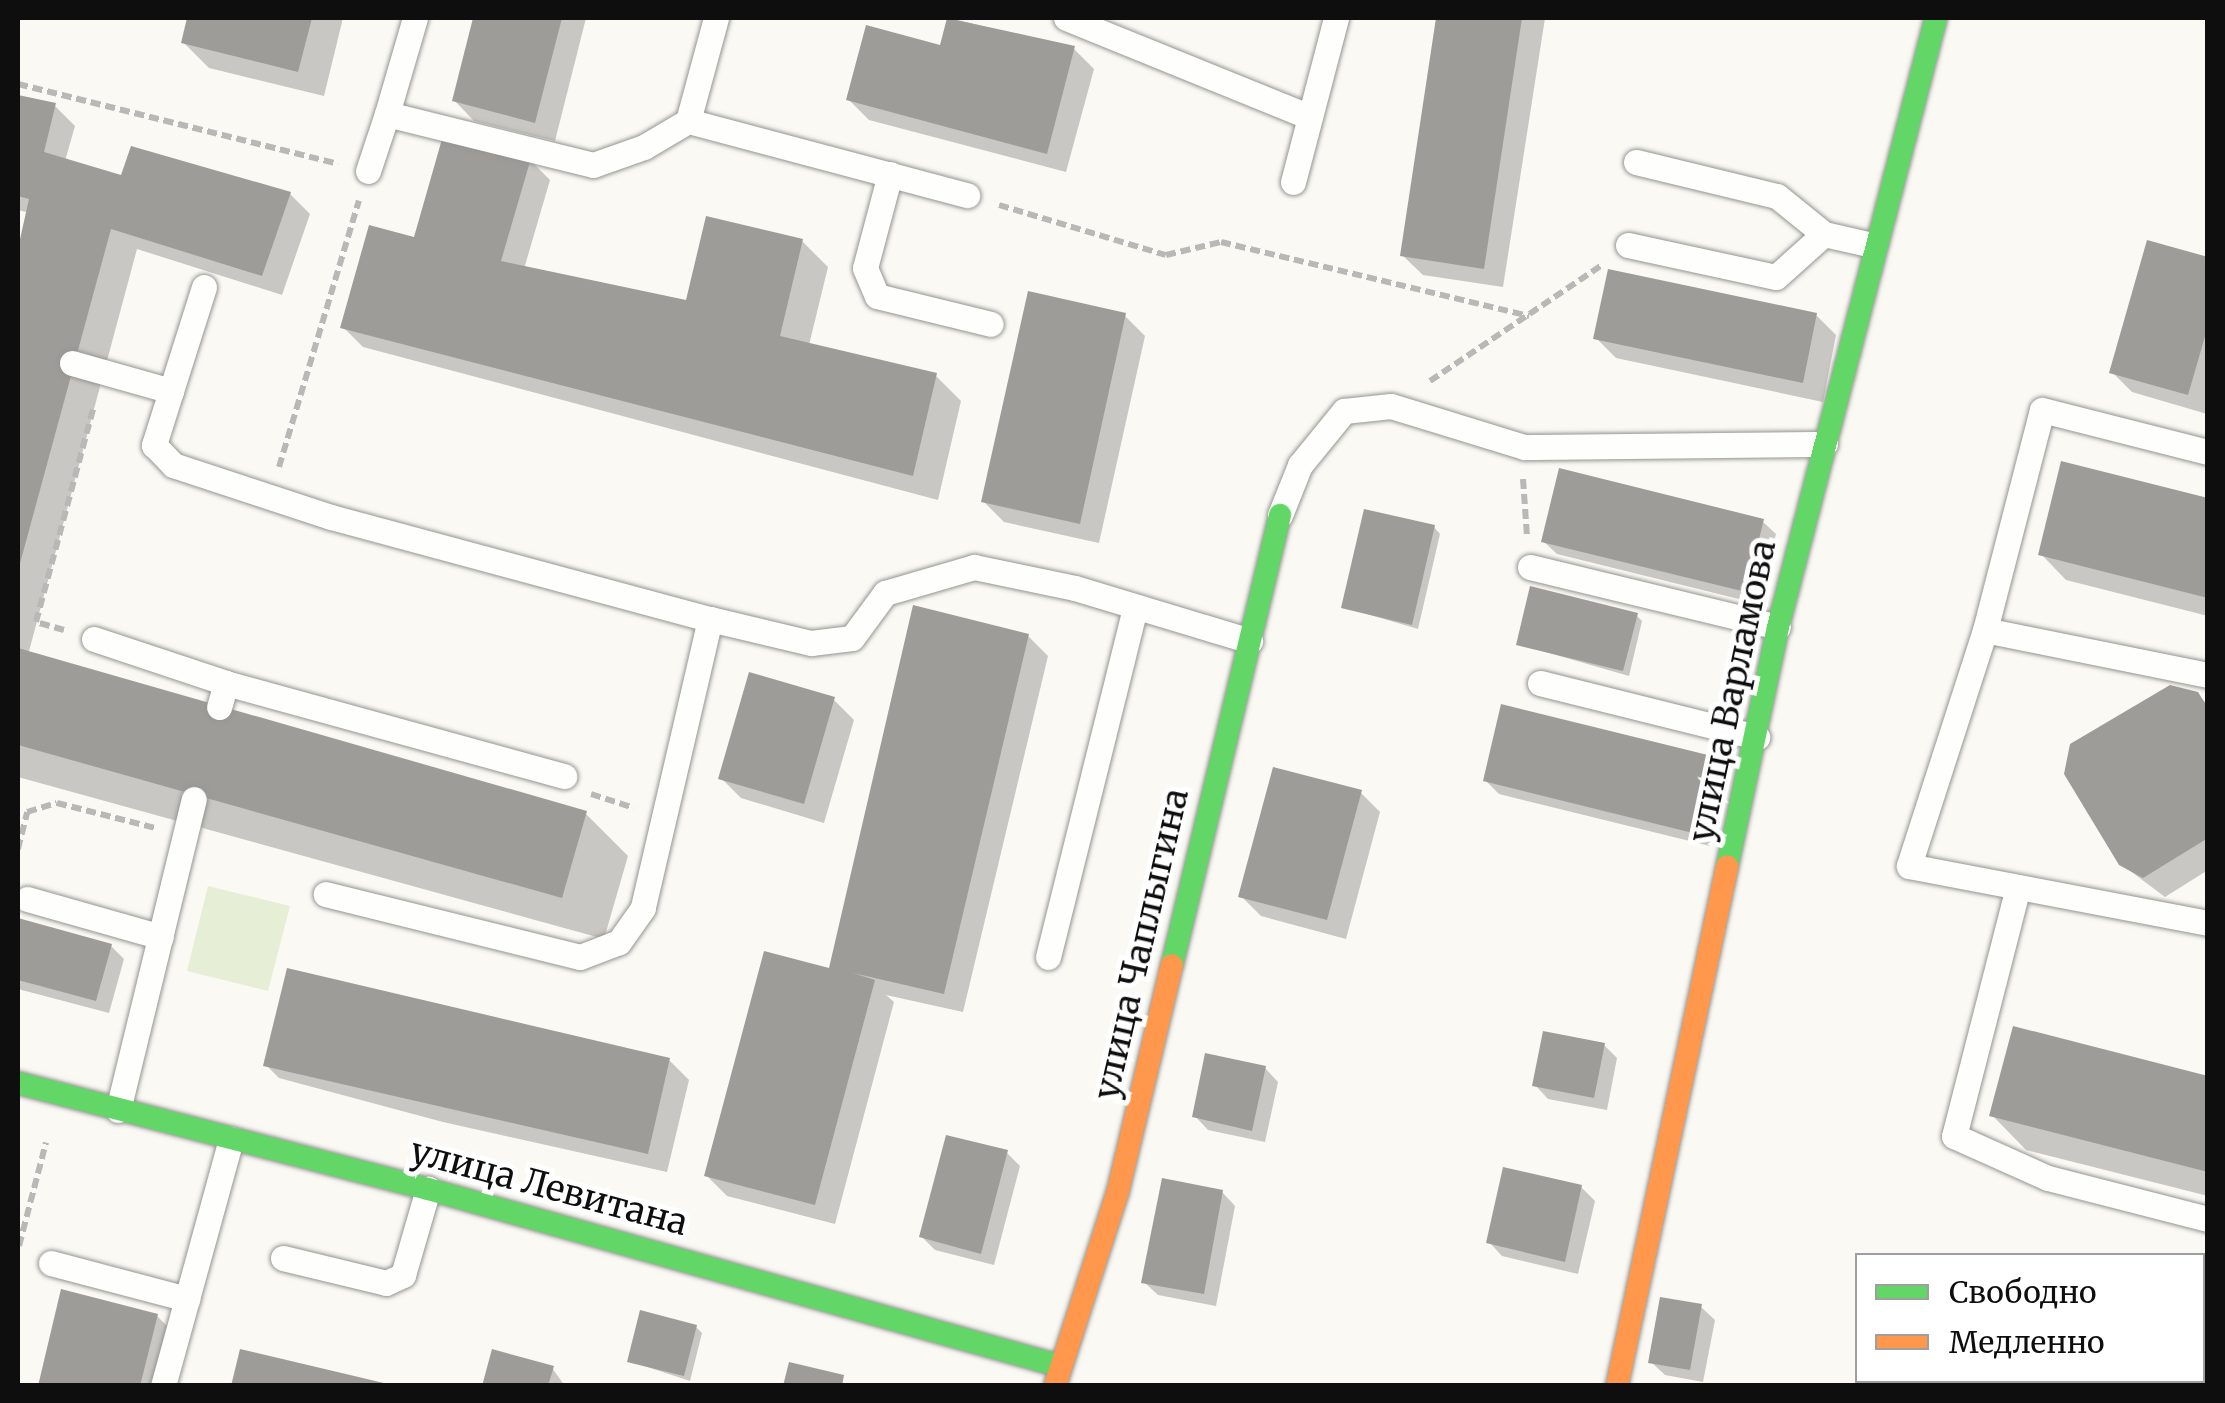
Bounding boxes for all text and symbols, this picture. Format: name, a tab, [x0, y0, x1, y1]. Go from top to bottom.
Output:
street label: улица Варламова	[1679, 536, 1785, 846]
street label: улица Чаплыгина	[1085, 784, 1197, 1104]
street label: улица Левитана	[406, 1130, 692, 1244]
legend	[1855, 1253, 2205, 1383]
text: Свободно	[1949, 1273, 2096, 1311]
text: Медленно	[1949, 1323, 2105, 1361]

